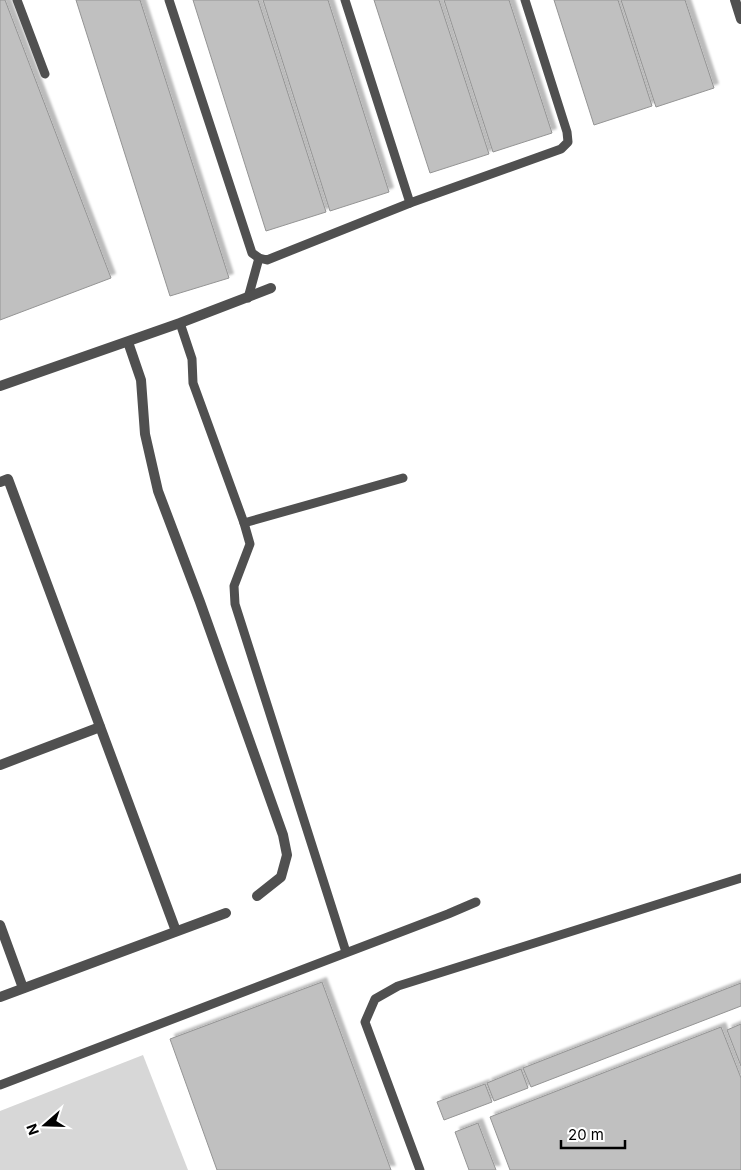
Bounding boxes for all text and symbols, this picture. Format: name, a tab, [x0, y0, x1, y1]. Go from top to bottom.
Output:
north arrow	[20, 1100, 70, 1150]
scale bar	[561, 1118, 625, 1150]
text: N	[23, 1122, 42, 1138]
text: 20 m	[568, 1125, 604, 1144]

